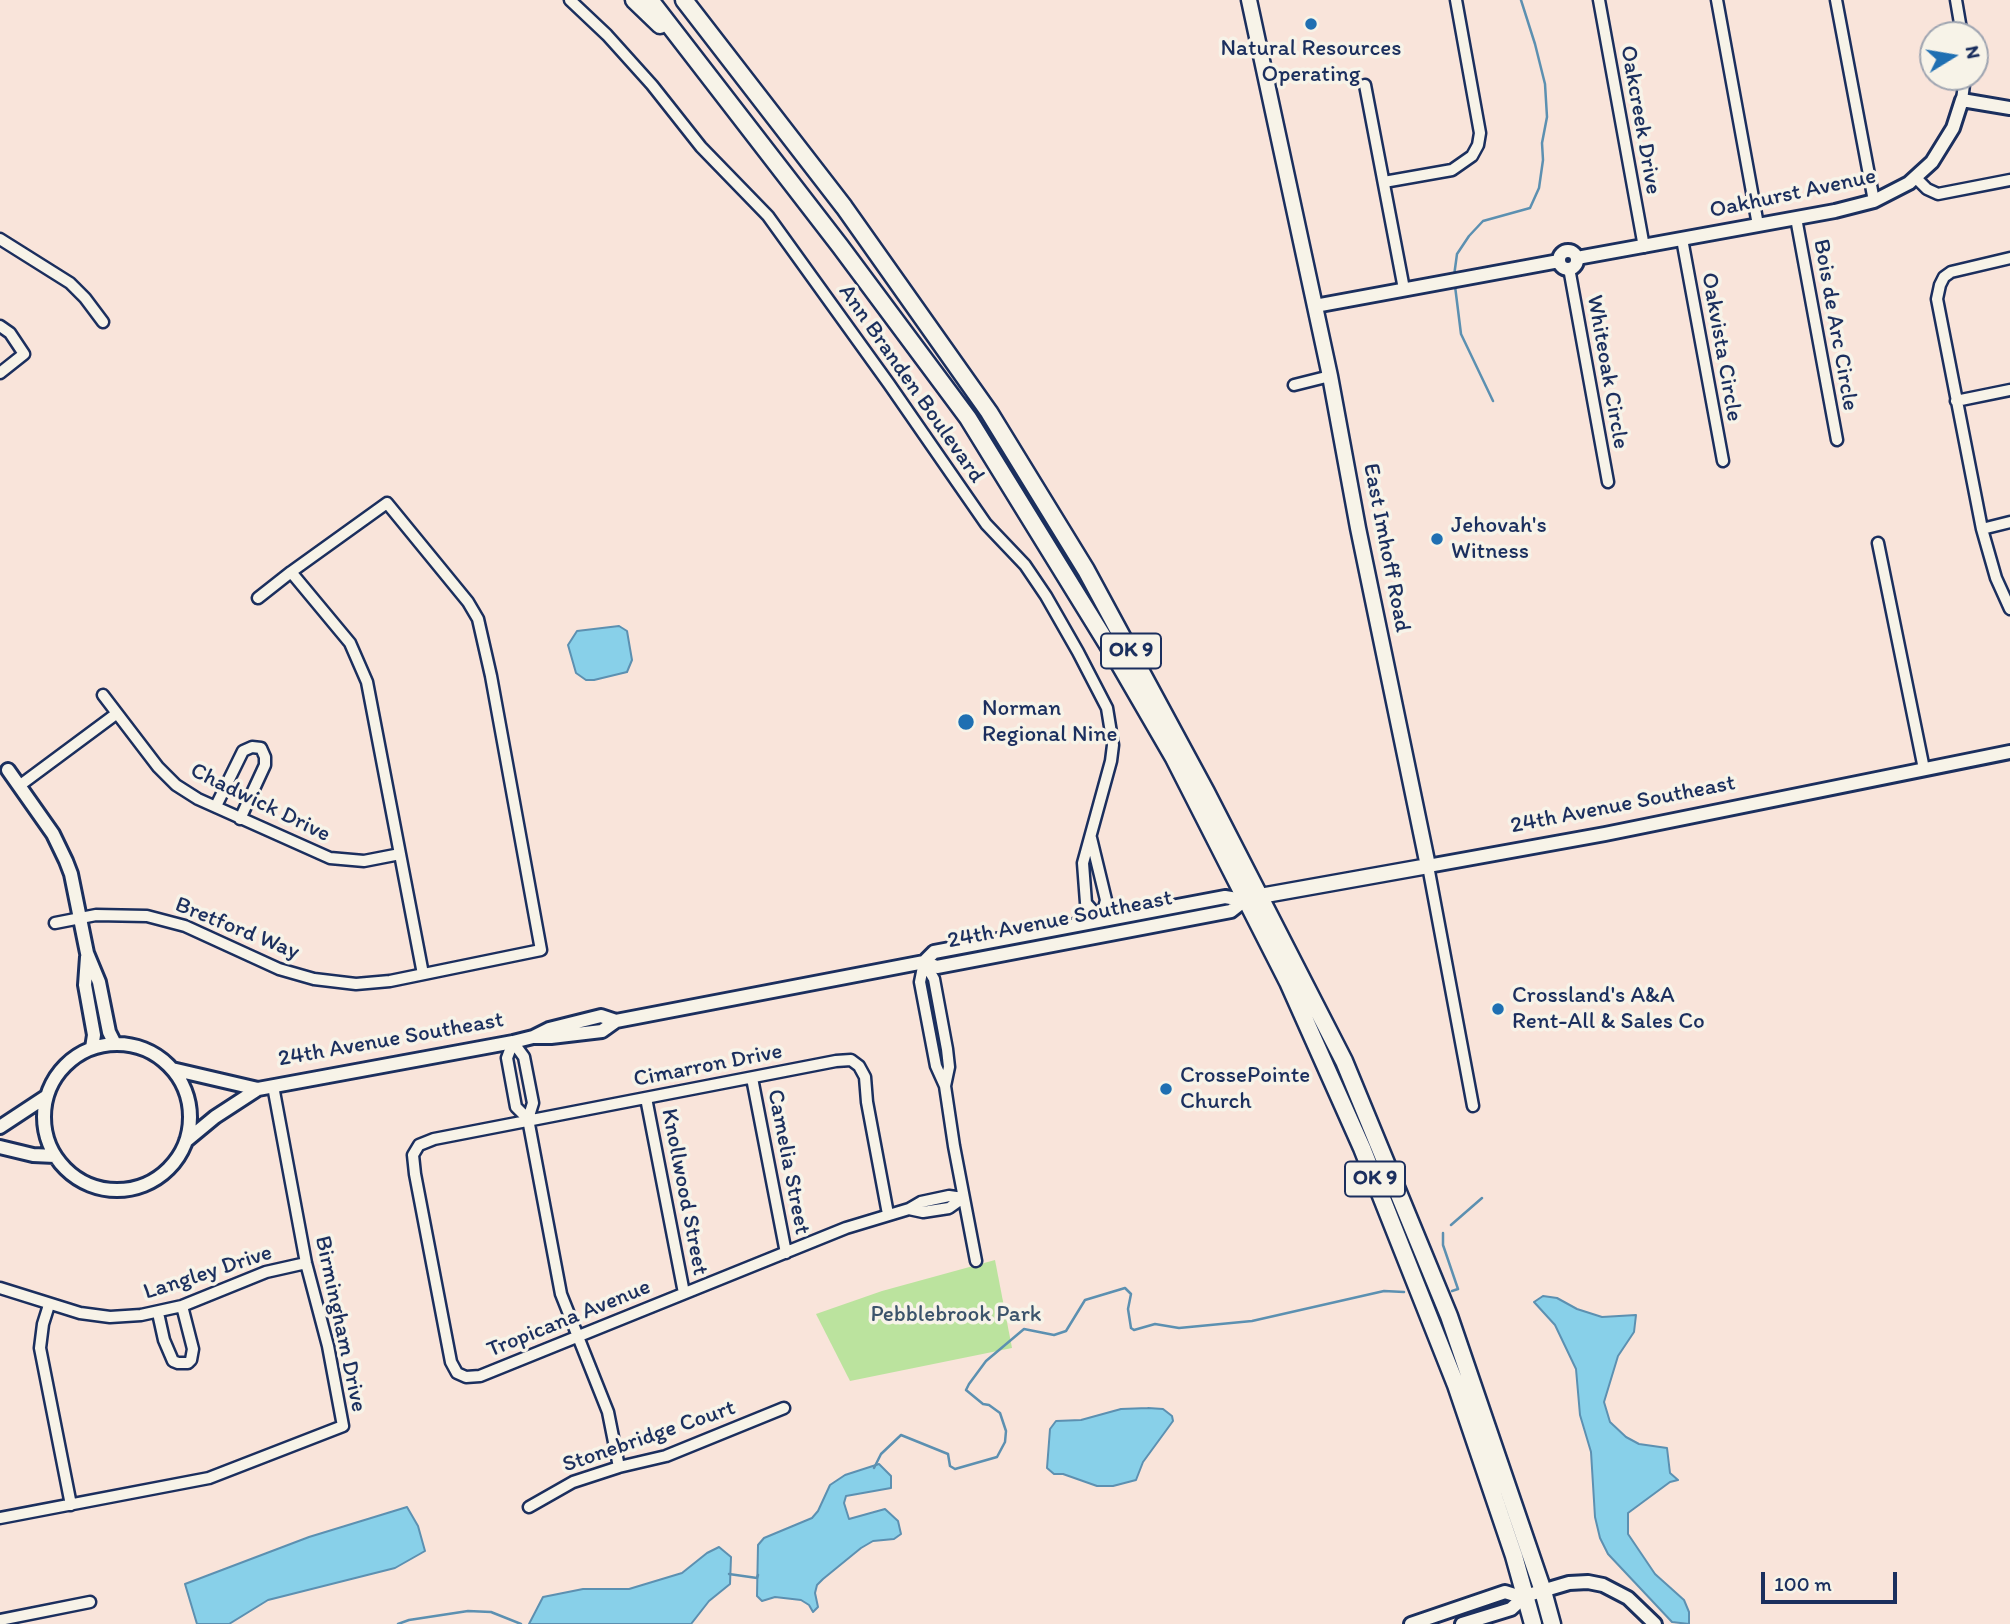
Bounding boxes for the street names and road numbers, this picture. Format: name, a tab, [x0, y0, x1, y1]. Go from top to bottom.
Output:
street label: Oakcreek Drive	[1613, 43, 1667, 197]
street label: Oakhurst Avenue	[1707, 163, 1879, 225]
street label: Bois de Arc Circle	[1806, 237, 1864, 413]
street label: Oakvista Circle	[1694, 270, 1748, 424]
street label: Ann Branden Boulevard	[832, 279, 990, 489]
street label: Whiteoak Circle	[1580, 293, 1634, 451]
street label: East Imhoff Road	[1356, 461, 1416, 635]
road number: OK 9	[1101, 634, 1161, 668]
street label: Chadwick Drive	[185, 757, 335, 849]
street label: 24th Avenue Southeast	[1508, 770, 1738, 840]
street label: 24th Avenue Southeast	[945, 885, 1175, 955]
street label: Bretford Way	[171, 891, 303, 967]
street label: 24th Avenue Southeast	[276, 1007, 506, 1073]
street label: Cimarron Drive	[631, 1038, 785, 1094]
street label: Camelia Street	[760, 1087, 816, 1237]
street label: Knollwood Street	[654, 1106, 714, 1278]
road number: OK 9	[1345, 1162, 1405, 1196]
street label: Birmingham Drive	[308, 1234, 372, 1414]
street label: Langley Drive	[140, 1239, 276, 1307]
street label: Tropicana Avenue	[483, 1274, 655, 1364]
street label: Stonebridge Court	[559, 1395, 739, 1479]

